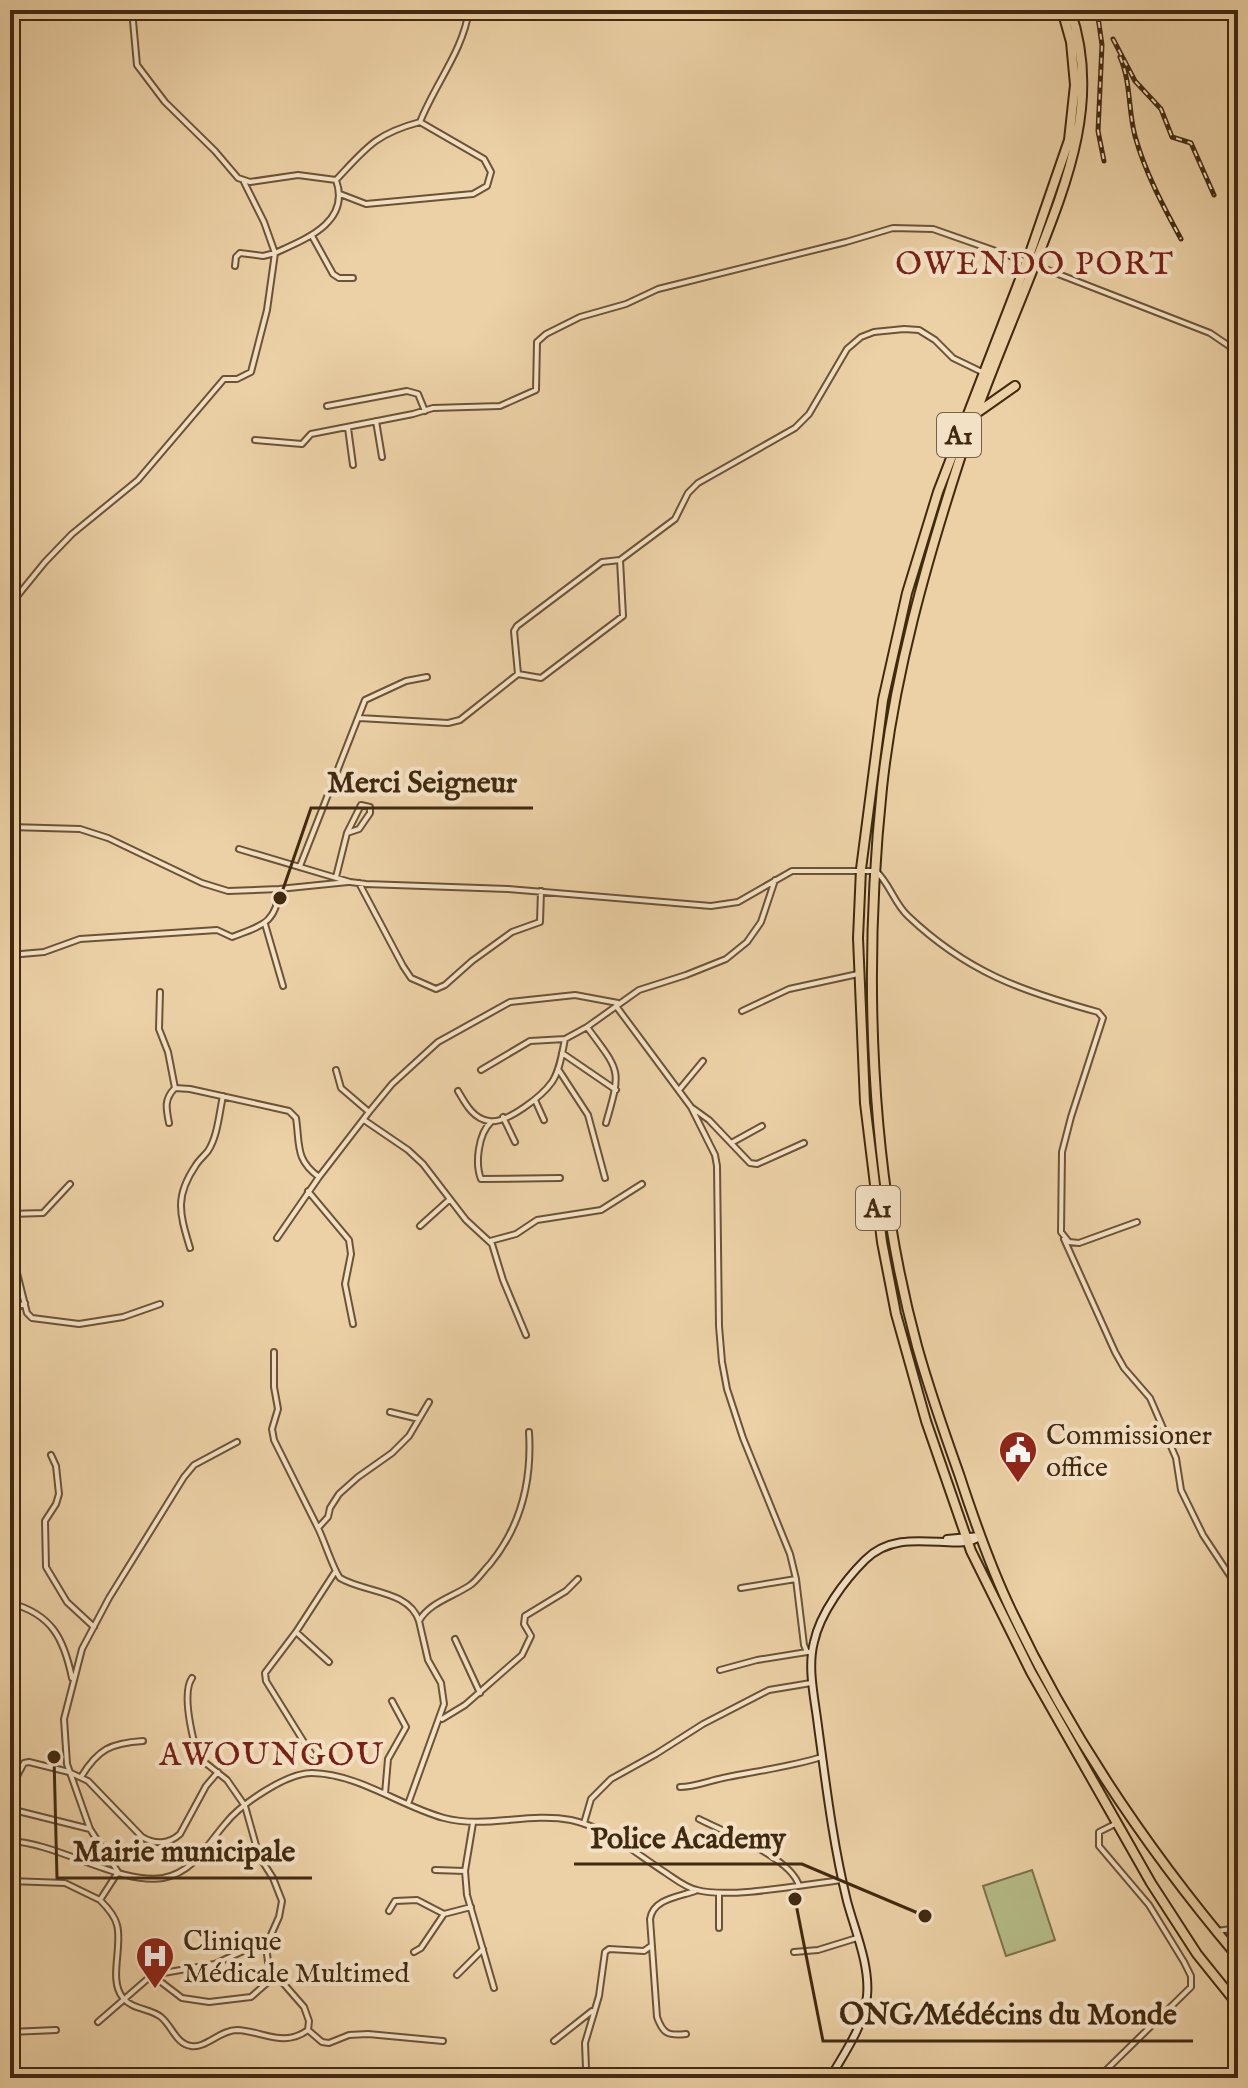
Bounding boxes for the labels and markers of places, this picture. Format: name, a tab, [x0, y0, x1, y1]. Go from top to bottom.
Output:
callout: Merci Seigneur	[311, 754, 533, 808]
place label: Commissioner office	[1046, 1419, 1212, 1486]
public building icon: Commissioner office	[997, 1429, 1039, 1484]
callout: Police Academy	[574, 1810, 802, 1864]
callout: Mairie municipale	[57, 1824, 312, 1878]
place label: Clinique Médicale Multimed	[183, 1925, 410, 1992]
hospital icon: Clinique Médicale Multimed	[134, 1935, 176, 1990]
callout: ONG/Médécins du Monde	[823, 1987, 1193, 2041]

